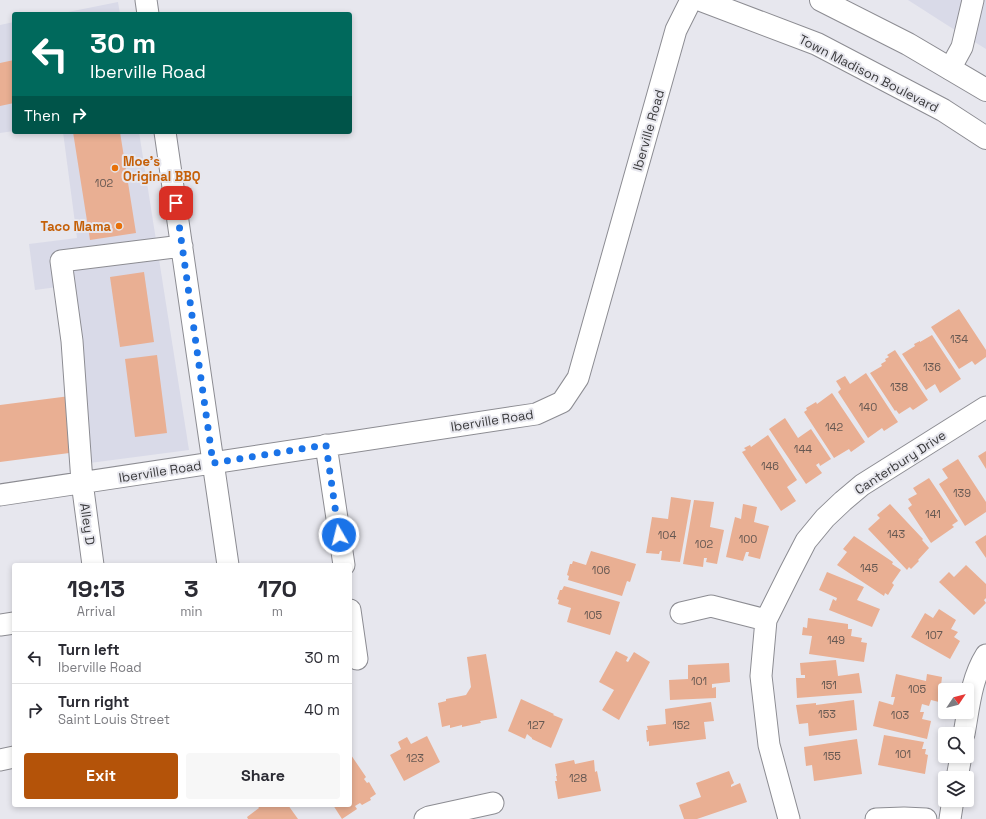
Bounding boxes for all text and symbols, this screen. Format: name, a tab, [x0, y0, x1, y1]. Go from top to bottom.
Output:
text: 30 m	[90, 25, 156, 61]
icon: left	[24, 28, 76, 80]
street label: Town Madison Boulevard	[796, 31, 942, 116]
text: Iberville Road	[90, 60, 206, 83]
street label: Iberville Road	[629, 88, 668, 173]
icon: right	[68, 104, 90, 126]
text: Then	[24, 106, 60, 125]
place label: Moe's Original BBQ	[123, 153, 201, 185]
marker: Moe's Original BBQ	[110, 163, 120, 173]
house number: 102	[95, 176, 114, 190]
pin	[159, 186, 193, 220]
icon: arrive	[165, 192, 187, 214]
place label: Taco Mama	[41, 218, 111, 235]
marker: Taco Mama	[114, 221, 124, 231]
house number: 134	[950, 332, 968, 346]
house number: 136	[923, 360, 941, 374]
house number: 138	[890, 380, 908, 394]
house number: 140	[859, 400, 877, 414]
street label: Iberville Road	[449, 406, 535, 435]
house number: 142	[825, 420, 843, 434]
street label: Canterbury Drive	[851, 427, 949, 498]
house number: 144	[794, 442, 812, 456]
street label: Iberville Road	[117, 457, 203, 486]
house number: 146	[761, 459, 779, 473]
house number: 139	[953, 486, 971, 500]
street label: Alley D	[76, 502, 99, 546]
house number: 141	[925, 507, 941, 521]
position arrow	[318, 514, 360, 556]
house number: 143	[887, 527, 905, 541]
house number: 104	[658, 528, 676, 542]
house number: 100	[739, 532, 757, 546]
house number: 102	[695, 537, 714, 551]
house number: 145	[860, 561, 878, 575]
house number: 106	[592, 563, 610, 577]
text: 19:13	[67, 573, 125, 604]
text: 3	[184, 573, 199, 604]
text: 170	[257, 573, 297, 604]
text: Arrival	[77, 603, 115, 620]
text: min	[180, 603, 203, 620]
text: m	[272, 603, 283, 620]
house number: 105	[584, 608, 603, 622]
house number: 107	[925, 628, 943, 642]
house number: 149	[827, 633, 845, 647]
text: Turn left	[58, 640, 120, 659]
icon: left	[24, 647, 46, 669]
text: 30 m	[305, 648, 340, 667]
text: Iberville Road	[58, 659, 142, 676]
house number: 101	[691, 674, 707, 688]
house number: 151	[821, 678, 837, 692]
house number: 105	[908, 682, 927, 696]
north arrow	[938, 683, 974, 719]
map controls	[938, 683, 974, 807]
text: Turn right	[58, 692, 129, 711]
icon: right	[24, 699, 46, 721]
text: 40 m	[304, 700, 340, 719]
house number: 153	[818, 707, 836, 721]
house number: 103	[891, 708, 910, 722]
text: Saint Louis Street	[58, 711, 170, 728]
house number: 127	[527, 718, 545, 732]
house number: 152	[672, 718, 690, 732]
button: search	[938, 727, 974, 763]
house number: 101	[895, 747, 911, 761]
house number: 155	[823, 749, 841, 763]
house number: 123	[406, 751, 424, 765]
button: Exit	[24, 753, 178, 799]
button: Share	[186, 753, 340, 799]
house number: 128	[569, 771, 587, 785]
button: layers	[938, 771, 974, 807]

